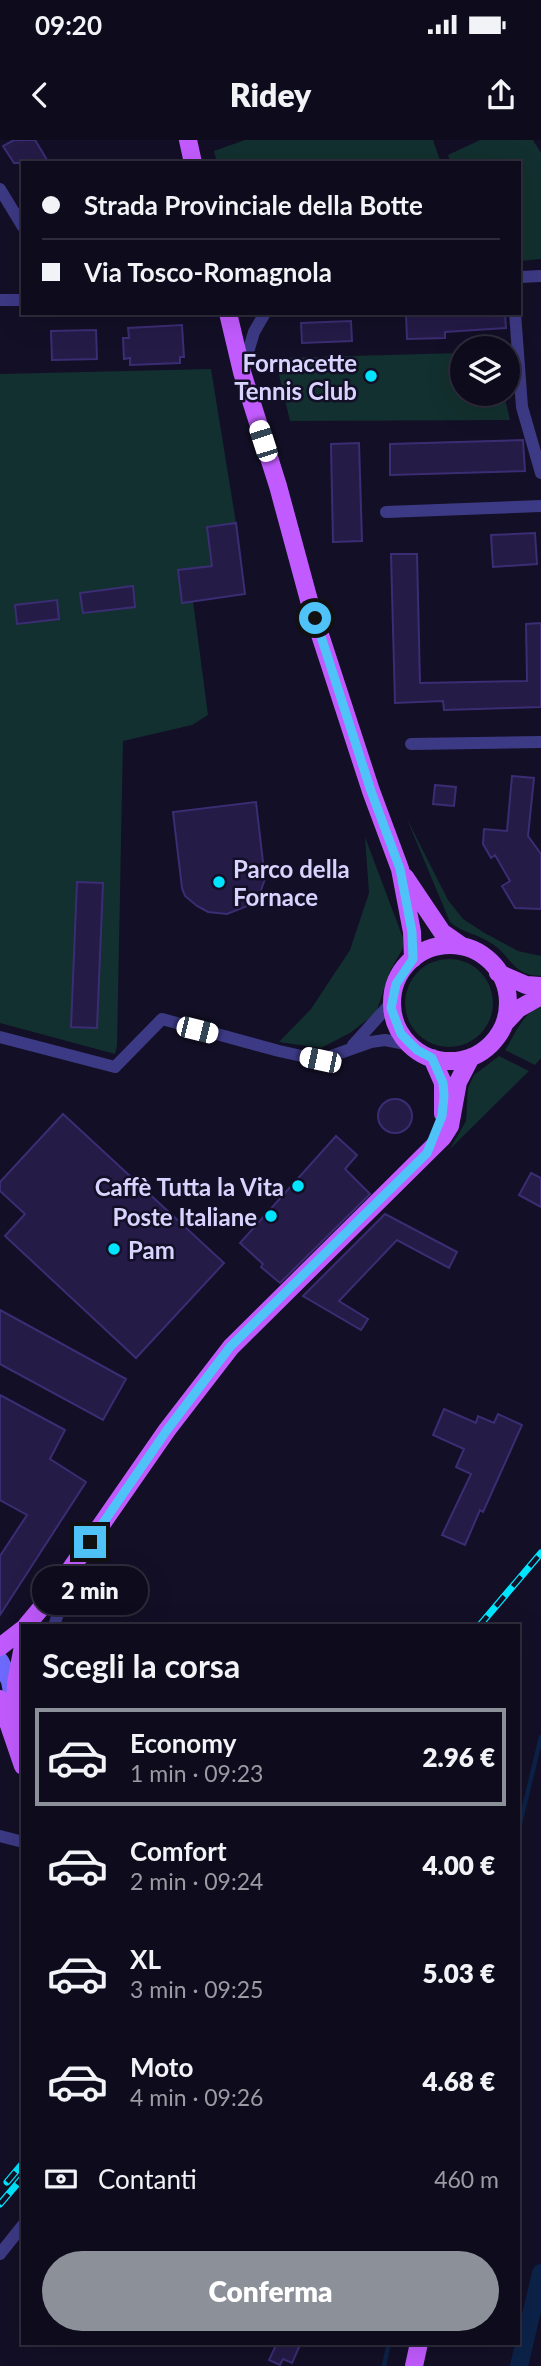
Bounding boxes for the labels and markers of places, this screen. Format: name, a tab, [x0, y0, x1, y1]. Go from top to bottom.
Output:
place label: Fornacette Tennis Club	[234, 348, 357, 405]
marker: Fornacette Tennis Club	[363, 368, 379, 384]
place label: Parco della Fornace	[233, 854, 350, 911]
marker: Parco della Fornace	[211, 874, 227, 890]
place label: Caffè Tutta la Vita	[95, 1172, 284, 1201]
marker: Caffè Tutta la Vita	[290, 1178, 306, 1194]
place label: Poste Italiane	[112, 1202, 257, 1231]
marker: Poste Italiane	[263, 1208, 279, 1224]
place label: Pam	[128, 1235, 175, 1264]
marker: Pam	[106, 1241, 122, 1257]

